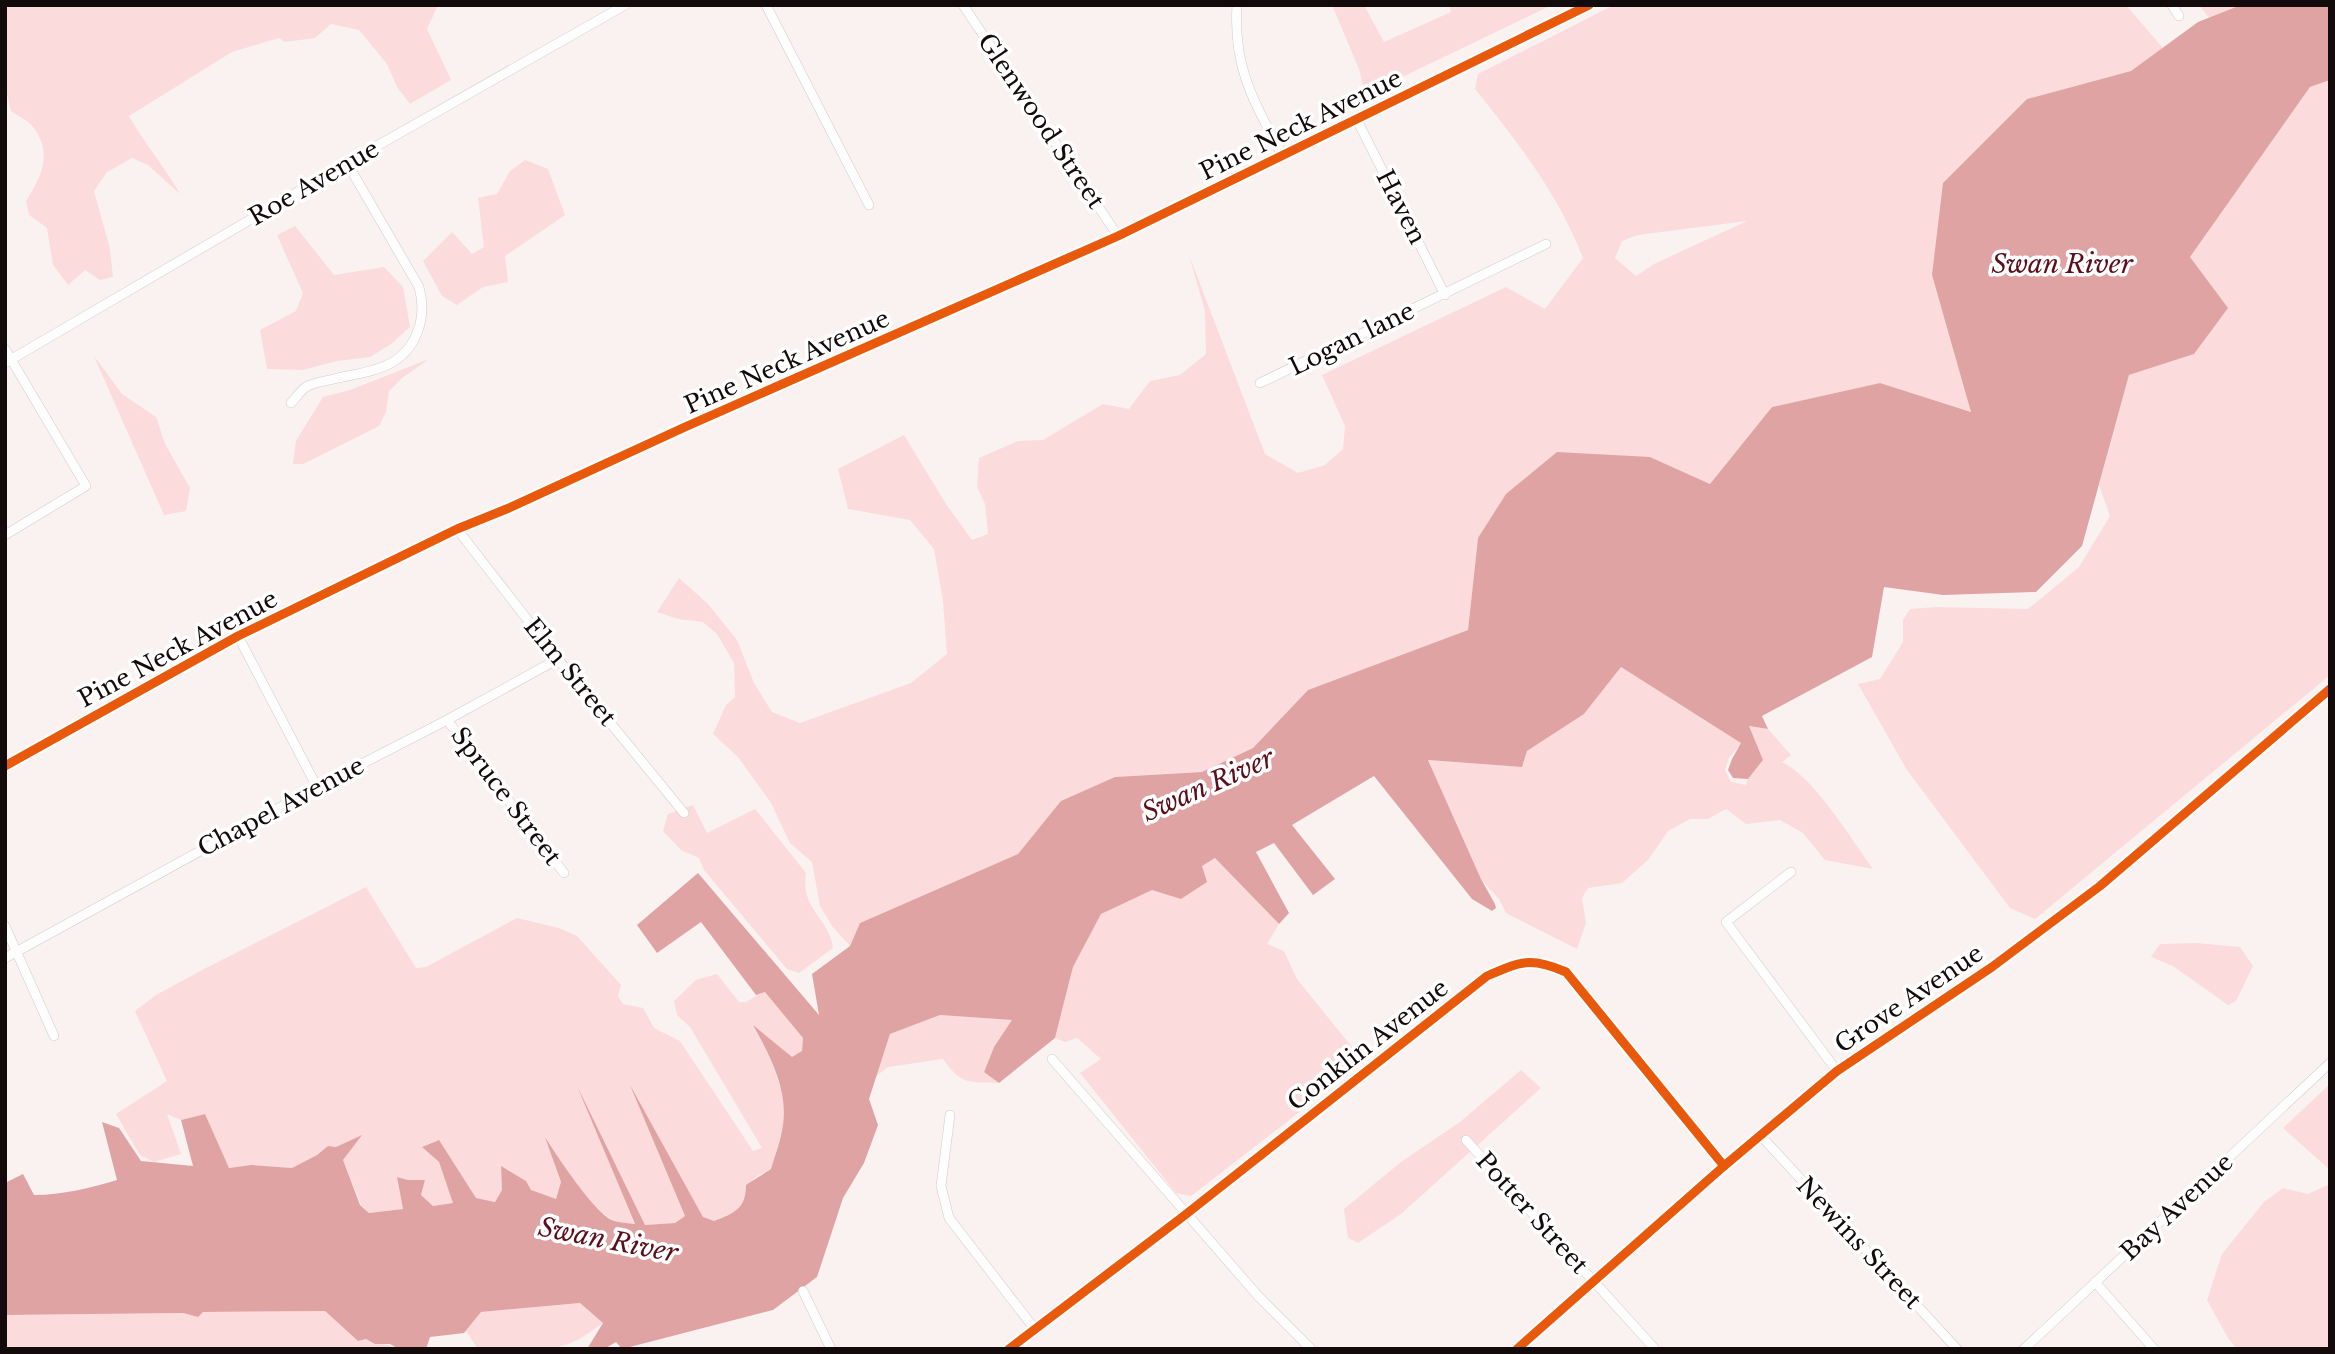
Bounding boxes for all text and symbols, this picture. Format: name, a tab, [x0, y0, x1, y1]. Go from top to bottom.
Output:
street label: Glenwood Street	[972, 28, 1111, 214]
street label: Pine Neck Avenue	[1195, 63, 1407, 186]
street label: Roe Avenue	[244, 134, 384, 231]
street label: Haven	[1370, 165, 1432, 249]
water label: Swan River	[1991, 248, 2134, 280]
street label: Logan lane	[1284, 296, 1419, 381]
street label: Pine Neck Avenue	[680, 303, 894, 420]
street label: Pine Neck Avenue	[73, 584, 282, 713]
street label: Elm Street	[518, 612, 623, 731]
street label: Spruce Street	[445, 721, 568, 870]
water label: Swan River	[1137, 741, 1280, 828]
street label: Chapel Avenue	[193, 751, 369, 863]
street label: Grove Avenue	[1829, 938, 1988, 1059]
street label: Conklin Avenue	[1281, 973, 1454, 1116]
street label: Potter Street	[1470, 1146, 1594, 1279]
street label: Bay Avenue	[2114, 1147, 2239, 1266]
street label: Newins Street	[1791, 1171, 1928, 1315]
water label: Swan River	[536, 1211, 681, 1269]

